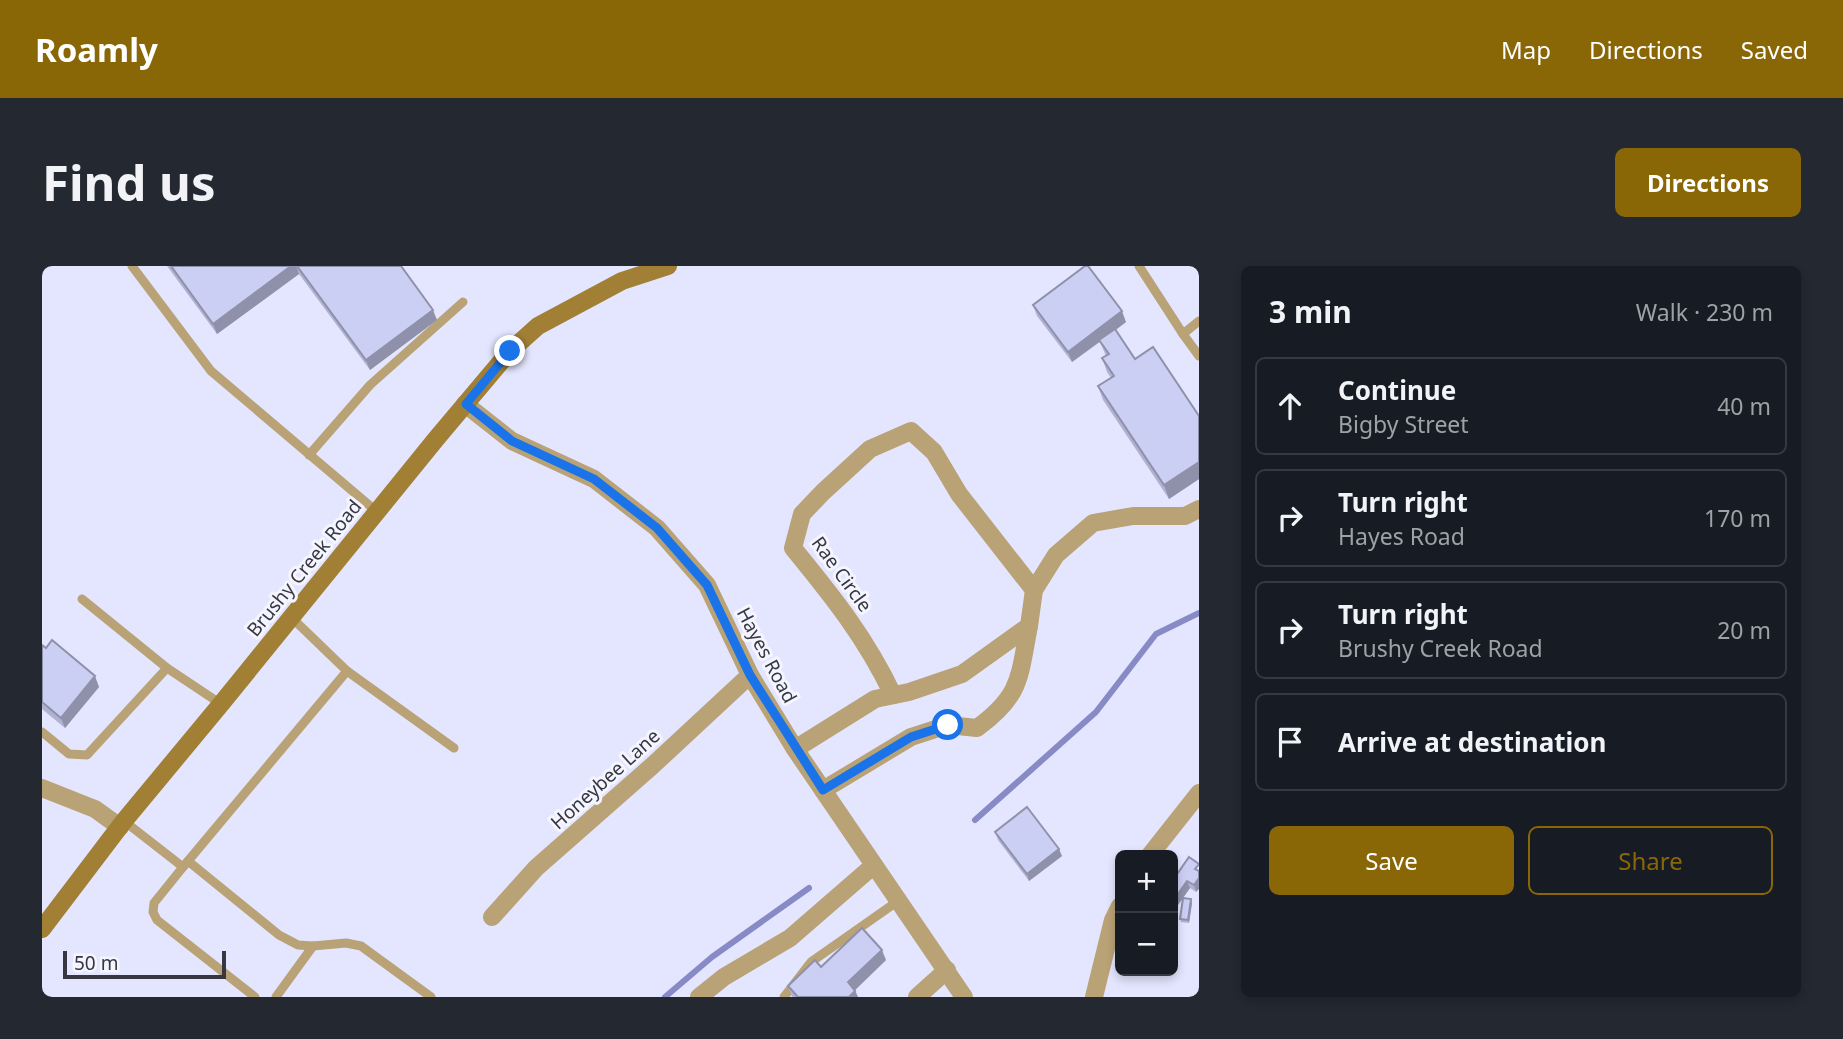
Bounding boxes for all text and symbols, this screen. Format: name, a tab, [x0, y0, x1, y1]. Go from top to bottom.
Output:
text: Roamly	[35, 27, 158, 72]
text: Map	[1501, 33, 1551, 66]
text: Directions	[1589, 33, 1703, 66]
text: Saved	[1741, 33, 1808, 66]
button: Directions	[1615, 148, 1801, 217]
text: Find us	[42, 149, 216, 215]
text: 3 min	[1269, 291, 1352, 332]
text: Walk · 230 m	[1636, 296, 1773, 328]
route end	[494, 335, 525, 366]
text: Continue	[1338, 372, 1456, 408]
icon: ahead	[1271, 387, 1309, 425]
text: 40 m	[1717, 390, 1771, 422]
text: Bigby Street	[1338, 408, 1469, 440]
text: Turn right	[1338, 484, 1468, 520]
street label: Brushy Creek Road	[241, 494, 367, 642]
icon: right	[1271, 499, 1309, 537]
text: 170 m	[1704, 502, 1771, 534]
text: Hayes Road	[1338, 520, 1465, 552]
street label: Rae Circle	[806, 531, 878, 617]
text: Turn right	[1338, 596, 1468, 632]
street label: Hayes Road	[731, 603, 803, 707]
icon: right	[1271, 611, 1309, 649]
text: 20 m	[1717, 614, 1771, 646]
text: Brushy Creek Road	[1338, 632, 1543, 664]
route start	[932, 709, 963, 740]
street label: Honeybee Lane	[545, 723, 665, 835]
icon: arrive	[1271, 723, 1309, 761]
text: Arrive at destination	[1338, 724, 1607, 760]
button: Save	[1269, 826, 1514, 895]
button: Share	[1528, 826, 1773, 895]
map controls	[1115, 850, 1178, 976]
button: +	[1115, 850, 1178, 913]
button: −	[1115, 913, 1178, 976]
scale bar	[63, 948, 226, 980]
text: 50 m	[74, 950, 118, 976]

